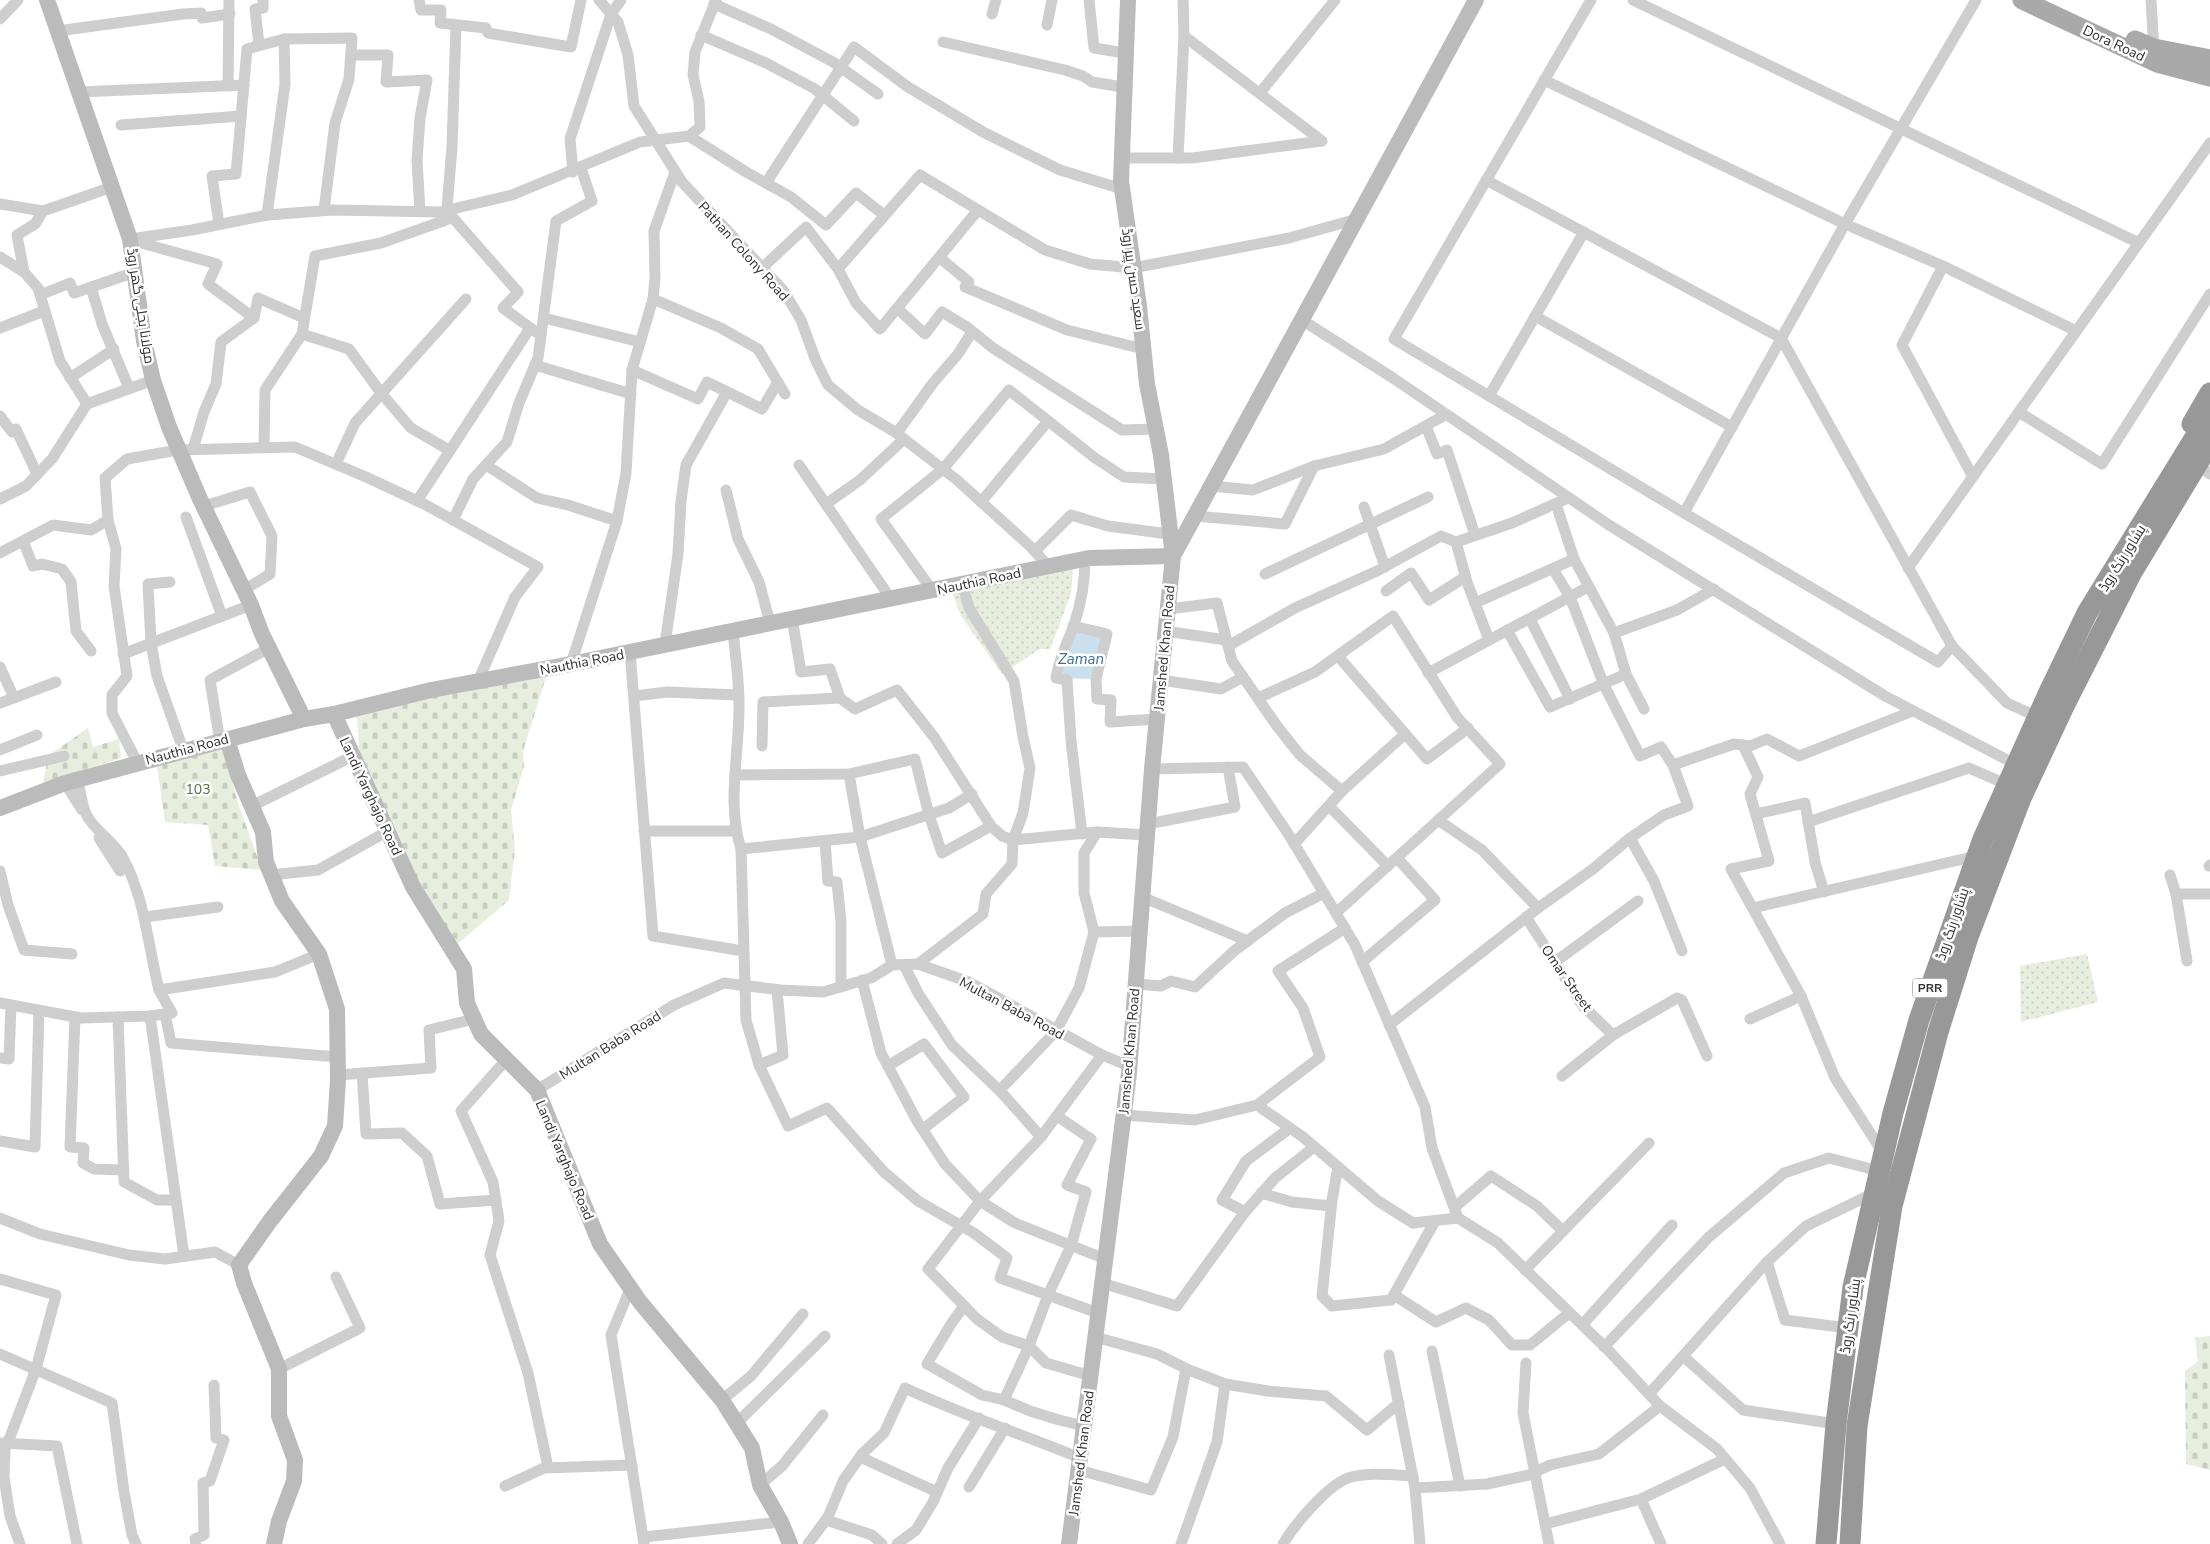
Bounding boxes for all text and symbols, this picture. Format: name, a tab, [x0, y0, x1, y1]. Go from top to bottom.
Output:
street label: Dora Road	[2080, 21, 2148, 66]
street label: Pathan Colony Road	[694, 198, 793, 305]
street label: سعید حسن پیر روڈ	[1117, 227, 1150, 331]
street label: مولانا بجلی گھر روڈ	[122, 247, 159, 365]
street label: پشاور رنگ روڈ	[2094, 521, 2151, 595]
street label: Nauthia Road	[935, 563, 1023, 600]
street label: Jamshed Khan Road	[1149, 584, 1179, 713]
street label: Nauthia Road	[538, 645, 626, 680]
water label: Zaman	[1058, 649, 1104, 669]
street label: Nauthia Road	[143, 729, 231, 770]
street label: Landi Yarghajo Road	[335, 734, 406, 858]
park label: 103	[185, 780, 211, 799]
street label: پشاور رنگ روڈ	[1931, 885, 1974, 963]
street label: Omar Street	[1537, 941, 1596, 1015]
street label: Multan Baba Road	[956, 973, 1068, 1044]
road number: PRR	[1912, 978, 1948, 998]
street label: Jamshed Khan Road	[1114, 987, 1144, 1116]
street label: Multan Baba Road	[556, 1007, 665, 1084]
street label: Landi Yarghajo Road	[531, 1097, 598, 1223]
street label: پشاور رنگ روڈ	[1836, 1277, 1865, 1355]
street label: Jamshed Khan Road	[1064, 1389, 1099, 1518]

